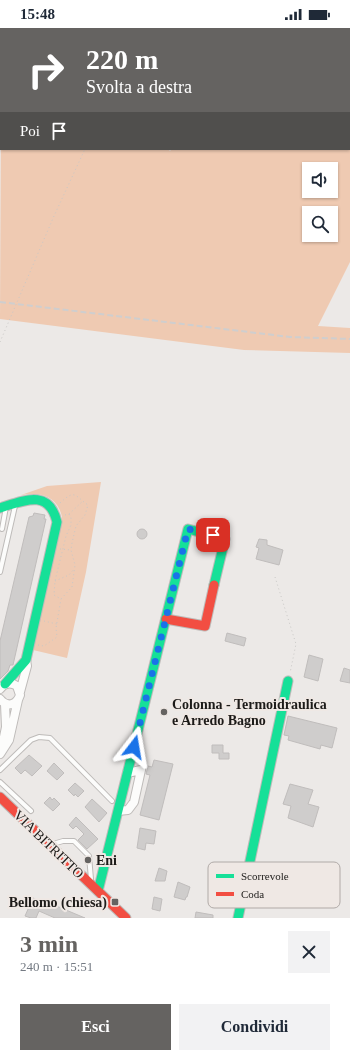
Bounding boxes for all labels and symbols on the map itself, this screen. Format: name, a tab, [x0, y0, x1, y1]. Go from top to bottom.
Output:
pin	[196, 518, 230, 552]
place label: Colonna - Termoidraulica e Arredo Bagno	[172, 697, 327, 728]
marker: Colonna - Termoidraulica e Arredo Bagno	[159, 707, 169, 717]
position arrow	[113, 726, 155, 768]
street label: VIA BITRITTO	[11, 807, 87, 881]
place label: Eni	[96, 853, 117, 868]
marker: Eni	[83, 855, 93, 865]
legend	[208, 862, 340, 908]
text: Scorrevole	[241, 870, 289, 882]
text: Coda	[241, 888, 264, 900]
place label: Bellomo (chiesa)	[9, 895, 107, 911]
marker: Bellomo (chiesa)	[110, 897, 120, 907]

